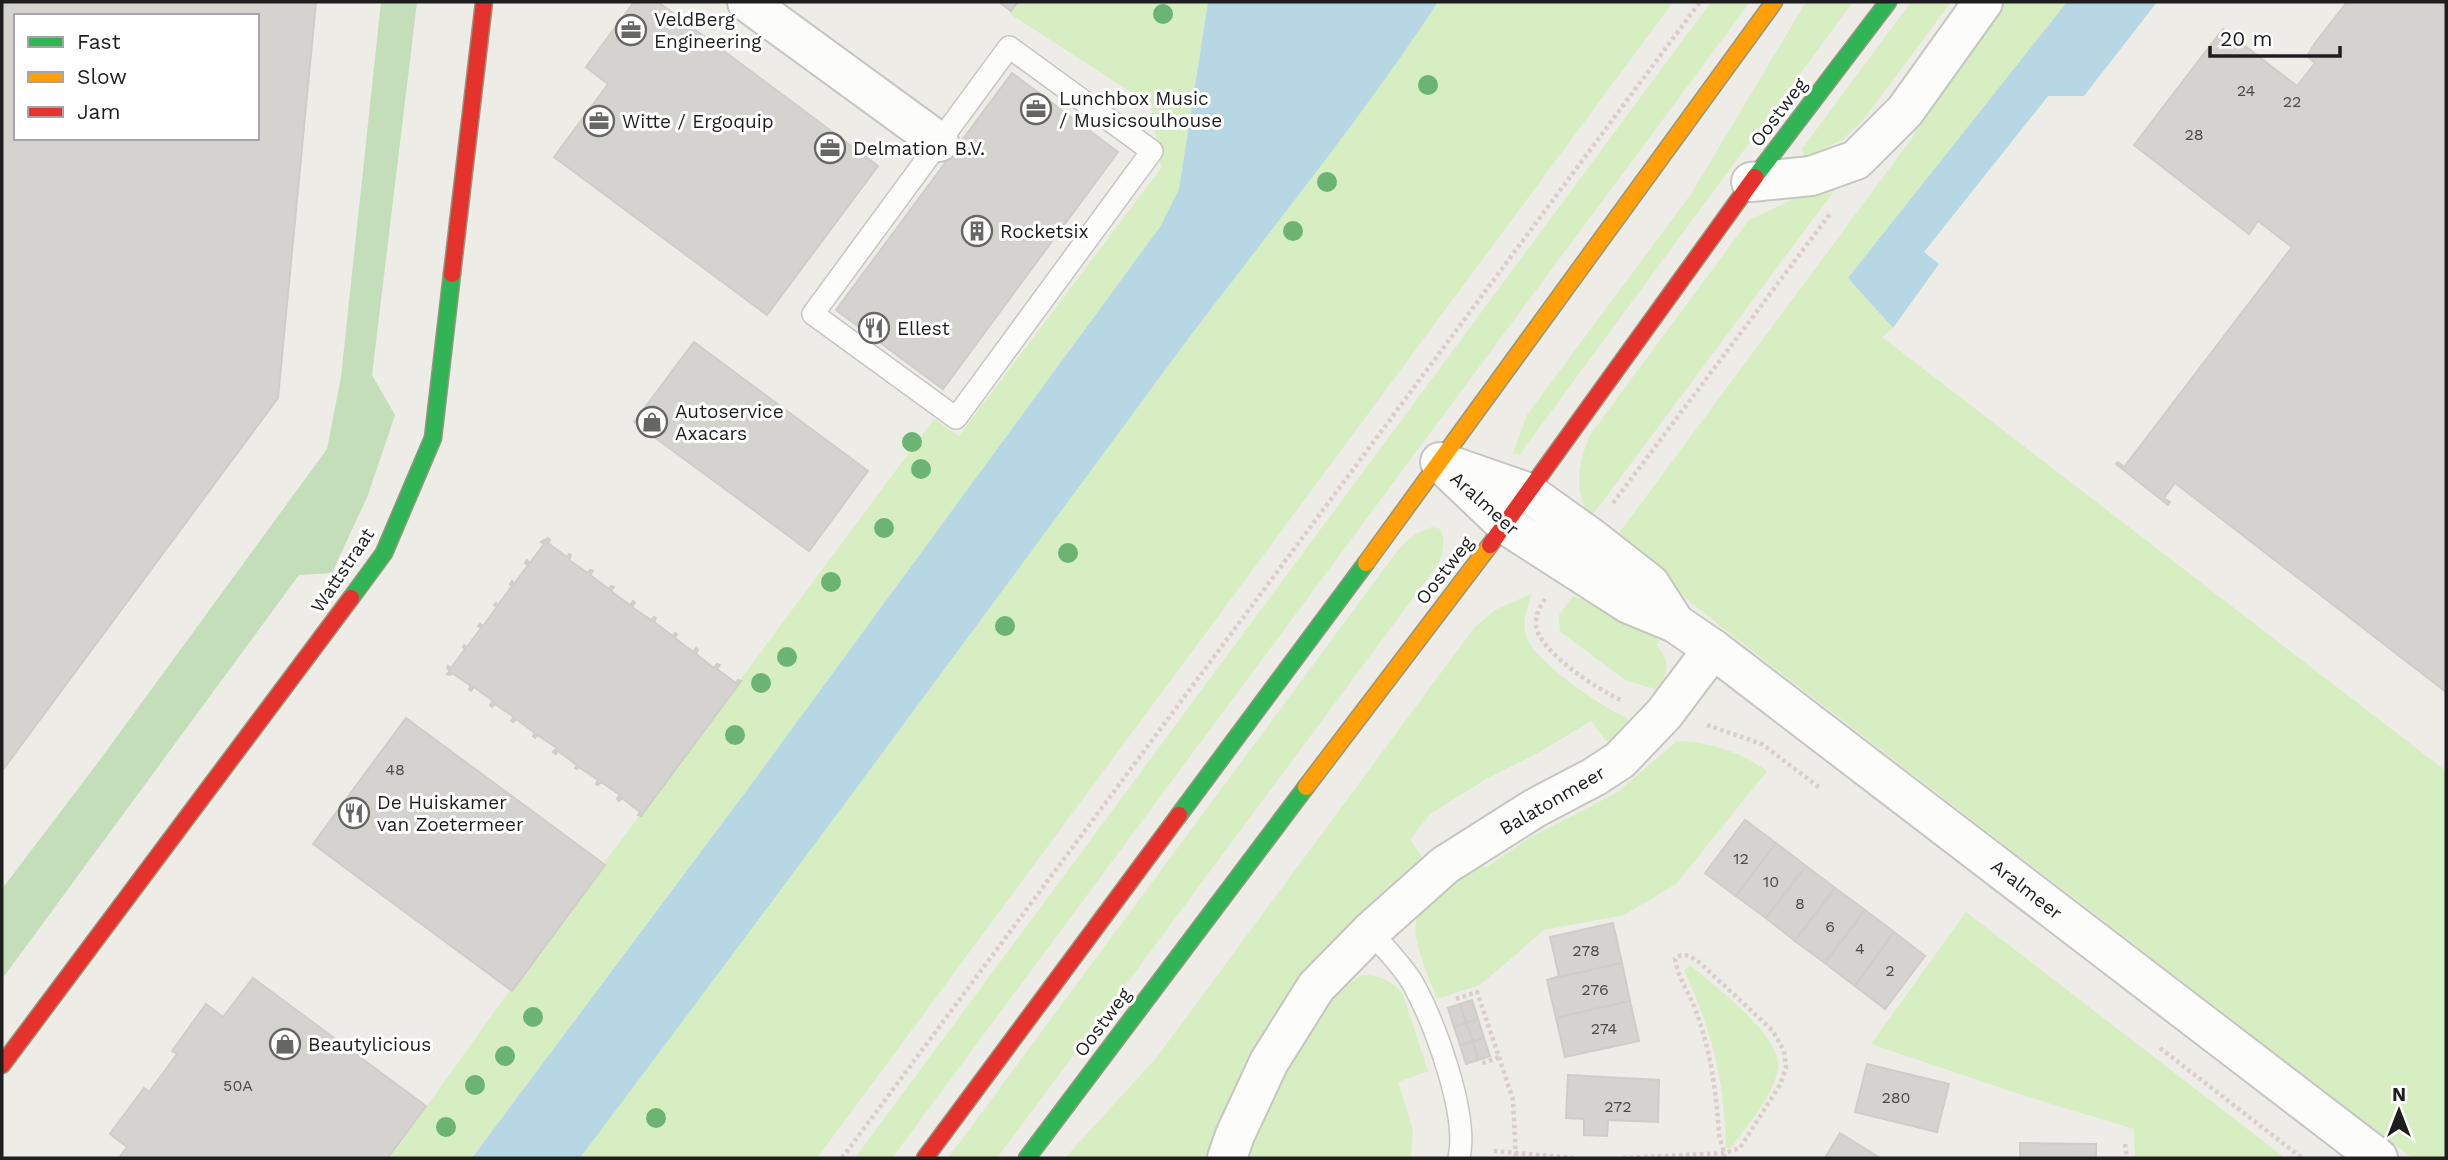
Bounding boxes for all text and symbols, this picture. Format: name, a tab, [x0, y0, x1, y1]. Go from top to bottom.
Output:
place label: VeldBerg Engineering	[654, 8, 762, 53]
office icon: VeldBerg Engineering	[614, 13, 648, 47]
legend	[14, 14, 259, 140]
scale bar	[2210, 14, 2340, 58]
text: 20 m	[2220, 26, 2272, 51]
text: Fast	[77, 29, 121, 54]
text: Slow	[77, 64, 127, 89]
street label: Oostweg	[1745, 73, 1812, 151]
house number: 24	[2237, 81, 2256, 100]
place label: Lunchbox Music / Musicsoulhouse	[1059, 87, 1222, 132]
office icon: Lunchbox Music / Musicsoulhouse	[1019, 92, 1053, 126]
house number: 22	[2283, 92, 2301, 111]
text: Jam	[77, 99, 120, 124]
office icon: Witte / Ergoquip	[582, 104, 616, 138]
place label: Witte / Ergoquip	[622, 110, 774, 133]
house number: 28	[2184, 125, 2204, 144]
office icon: Delmation B.V.	[813, 131, 847, 165]
place label: Delmation B.V.	[853, 137, 985, 160]
building icon: Rocketsix	[960, 214, 994, 248]
place label: Rocketsix	[1000, 220, 1089, 243]
restaurant icon: Ellest	[857, 311, 891, 345]
place label: Ellest	[897, 317, 950, 340]
place label: Autoservice Axacars	[675, 400, 784, 445]
shop icon: Autoservice Axacars	[635, 405, 669, 439]
street label: Aralmeer	[1446, 467, 1524, 540]
street label: Wattstraat	[306, 524, 379, 617]
street label: Oostweg	[1411, 531, 1479, 609]
house number: 48	[385, 760, 405, 779]
street label: Balatonmeer	[1495, 761, 1609, 840]
place label: De Huiskamer van Zoetermeer	[377, 791, 524, 836]
restaurant icon: De Huiskamer van Zoetermeer	[337, 796, 371, 830]
house number: 12	[1733, 849, 1749, 868]
street label: Aralmeer	[1986, 854, 2067, 925]
house number: 10	[1763, 872, 1779, 891]
house number: 8	[1795, 894, 1805, 913]
house number: 6	[1825, 917, 1835, 936]
house number: 4	[1855, 939, 1865, 958]
house number: 278	[1572, 941, 1600, 960]
house number: 2	[1885, 961, 1895, 980]
house number: 276	[1581, 980, 1609, 999]
street label: Oostweg	[1069, 983, 1136, 1061]
house number: 274	[1591, 1019, 1618, 1038]
shop icon: Beautylicious	[268, 1027, 302, 1061]
place label: Beautylicious	[308, 1033, 431, 1056]
house number: 50A	[223, 1076, 253, 1095]
north arrow	[2364, 1076, 2434, 1146]
text: N	[2392, 1083, 2406, 1106]
house number: 280	[1881, 1088, 1911, 1107]
house number: 272	[1604, 1097, 1632, 1116]

